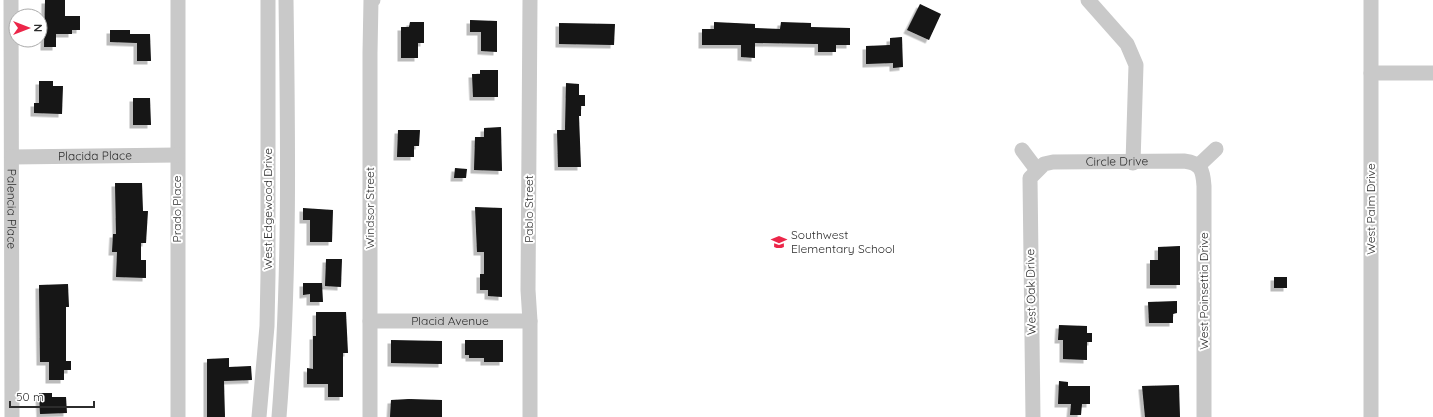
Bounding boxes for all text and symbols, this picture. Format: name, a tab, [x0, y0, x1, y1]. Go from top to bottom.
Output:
north arrow	[8, 8, 48, 48]
text: N	[31, 24, 45, 32]
street label: Placida Place	[58, 148, 132, 163]
street label: West Edgewood Drive	[260, 148, 275, 270]
street label: Circle Drive	[1086, 153, 1149, 169]
street label: West Palm Drive	[1363, 163, 1378, 255]
street label: Windsor Street	[362, 167, 377, 249]
street label: Palencia Place	[4, 169, 20, 249]
street label: Prado Place	[169, 175, 184, 242]
street label: Pablo Street	[521, 175, 536, 243]
place label: Southwest Elementary School	[791, 227, 895, 256]
street label: West Poinsettia Drive	[1196, 232, 1211, 350]
school or university icon: Southwest Elementary School	[770, 233, 788, 251]
street label: West Oak Drive	[1022, 249, 1039, 335]
street label: Placid Avenue	[411, 313, 489, 328]
scale bar	[10, 383, 94, 409]
text: 50 m	[16, 389, 44, 404]

